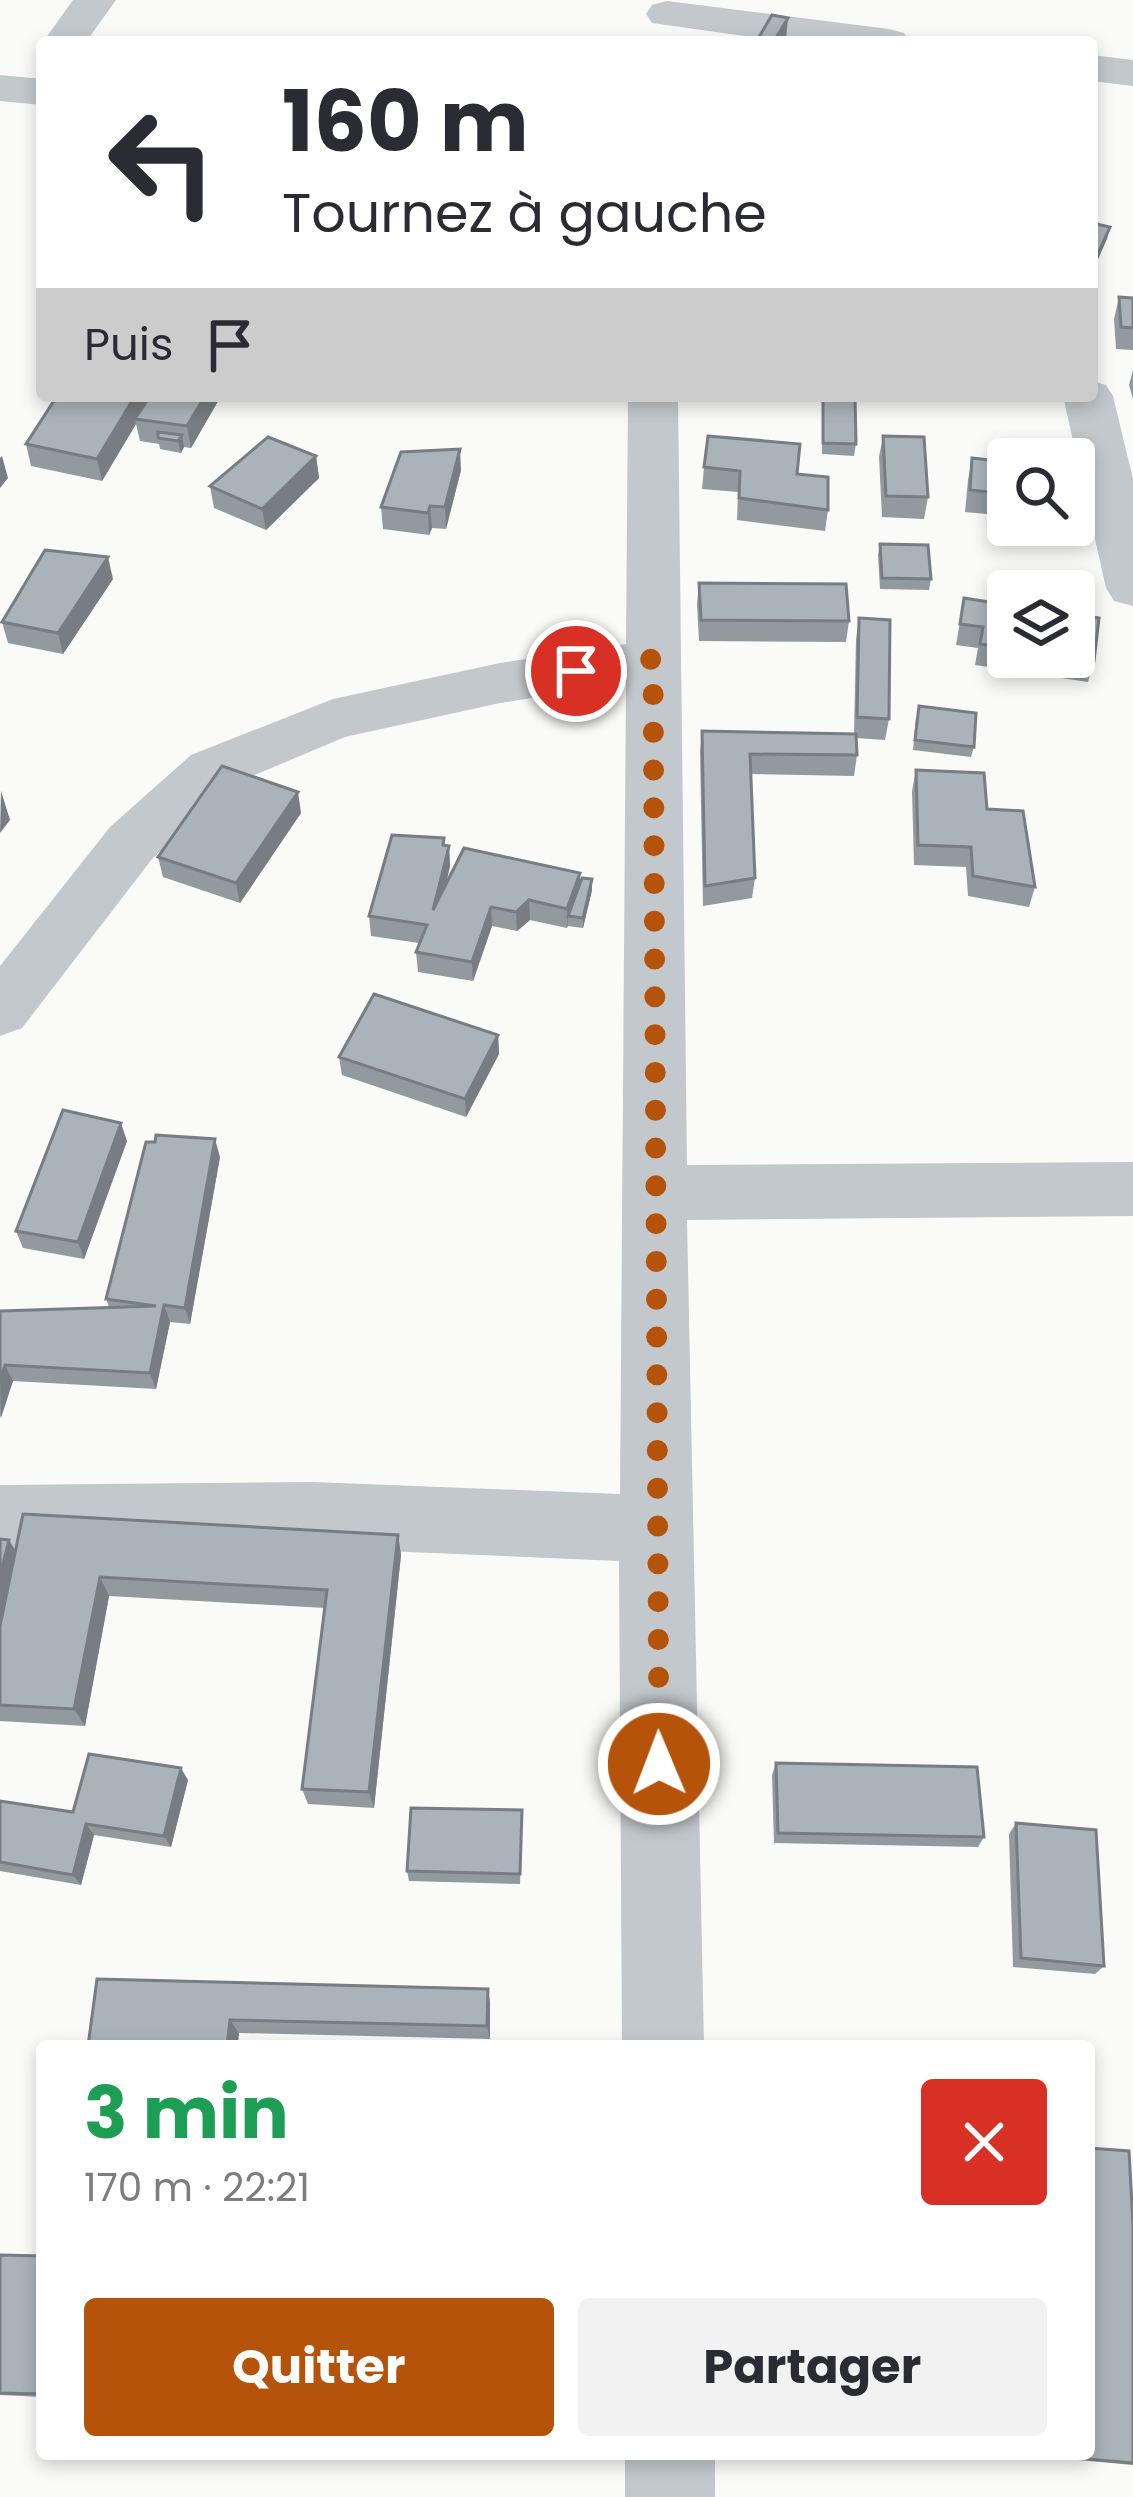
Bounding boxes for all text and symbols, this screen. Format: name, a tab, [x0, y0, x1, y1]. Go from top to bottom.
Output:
text: 160 m	[282, 63, 529, 180]
icon: left	[84, 84, 240, 240]
text: Tournez à gauche	[282, 175, 767, 251]
icon: arrive	[197, 312, 263, 378]
text: Puis	[84, 313, 173, 376]
map controls	[987, 438, 1095, 678]
button: search	[987, 438, 1095, 546]
button: layers	[987, 570, 1095, 678]
pin	[525, 620, 627, 722]
icon: arrive	[543, 638, 609, 704]
position arrow	[596, 1701, 722, 1827]
text: 3 min	[84, 2062, 289, 2163]
button: close	[921, 2079, 1047, 2205]
text: 170 m · 22:21	[84, 2160, 310, 2215]
button: Quitter	[84, 2298, 554, 2436]
button: Partager	[578, 2298, 1047, 2436]

